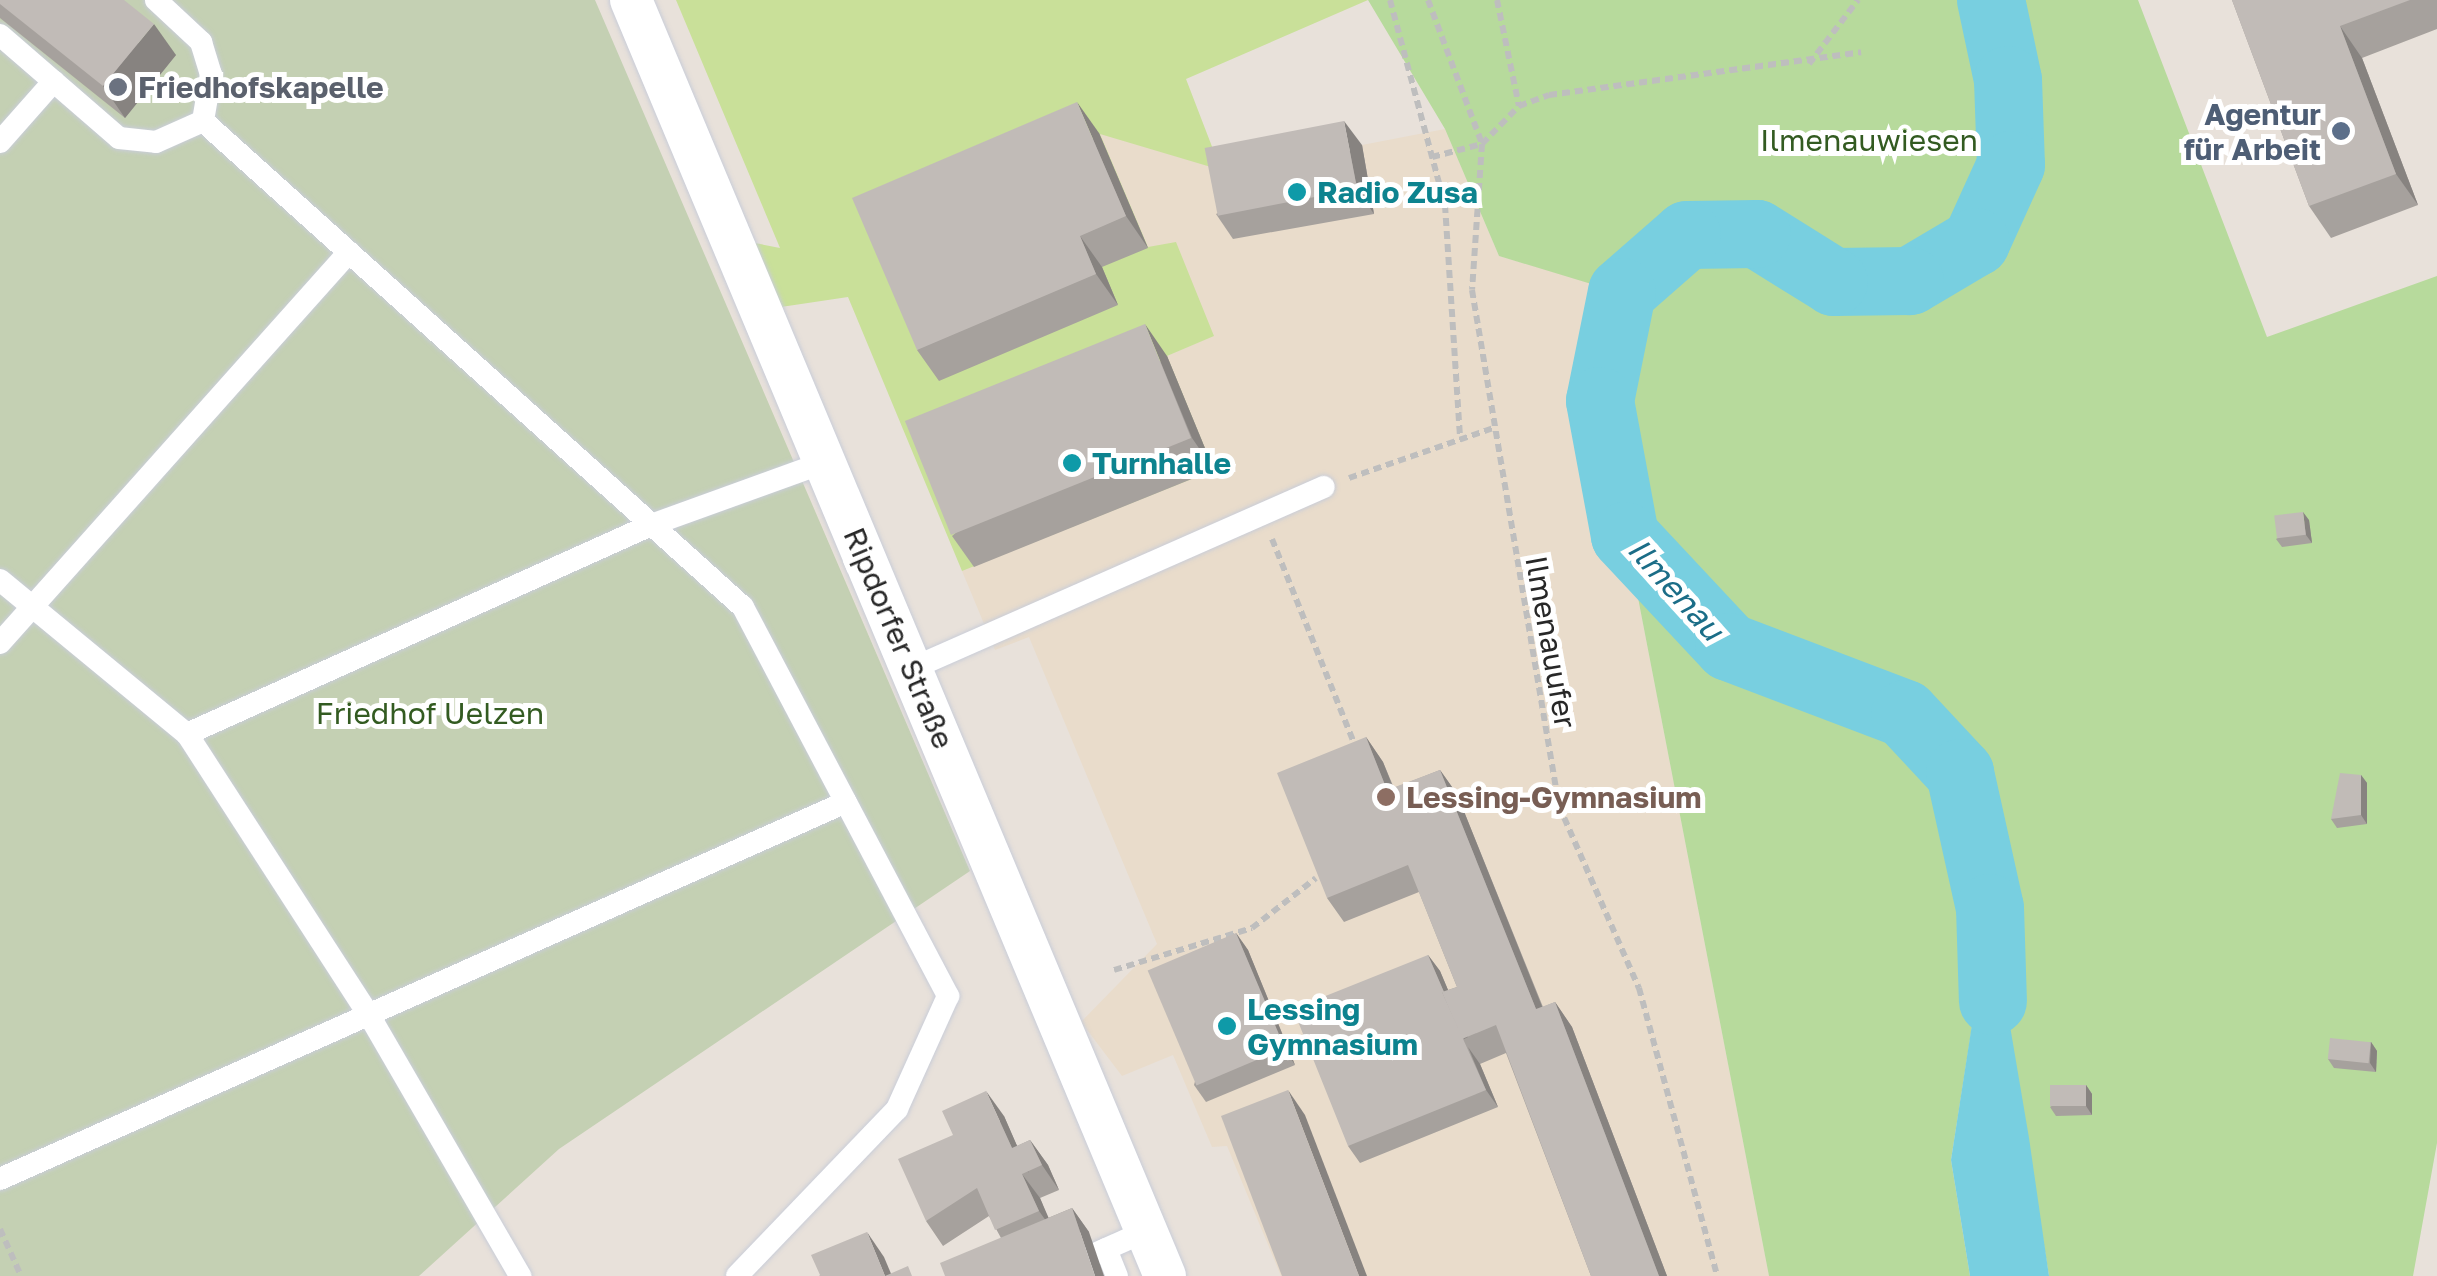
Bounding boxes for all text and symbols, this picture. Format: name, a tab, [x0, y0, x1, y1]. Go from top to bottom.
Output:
place label: Friedhofskapelle	[138, 69, 384, 105]
marker: Friedhofskapelle	[107, 76, 129, 98]
place label: Agentur für Arbeit	[2184, 96, 2321, 166]
marker: Agentur für Arbeit	[2330, 120, 2352, 142]
park label: Ilmenauwiesen	[1760, 122, 1978, 158]
place label: Radio Zusa	[1317, 174, 1478, 210]
marker: Radio Zusa	[1286, 181, 1308, 203]
place label: Turnhalle	[1092, 445, 1231, 481]
marker: Turnhalle	[1061, 452, 1083, 474]
street label: Ripdorfer Straße	[836, 522, 962, 754]
water label: Ilmenau	[1620, 530, 1732, 648]
street label: Ilmenauufer	[1518, 553, 1584, 731]
park label: Friedhof Uelzen	[316, 695, 544, 731]
place label: Lessing-Gymnasium	[1406, 779, 1702, 815]
marker: Lessing-Gymnasium	[1375, 786, 1397, 808]
place label: Lessing Gymnasium	[1247, 991, 1418, 1062]
marker: Lessing Gymnasium	[1216, 1015, 1238, 1037]

